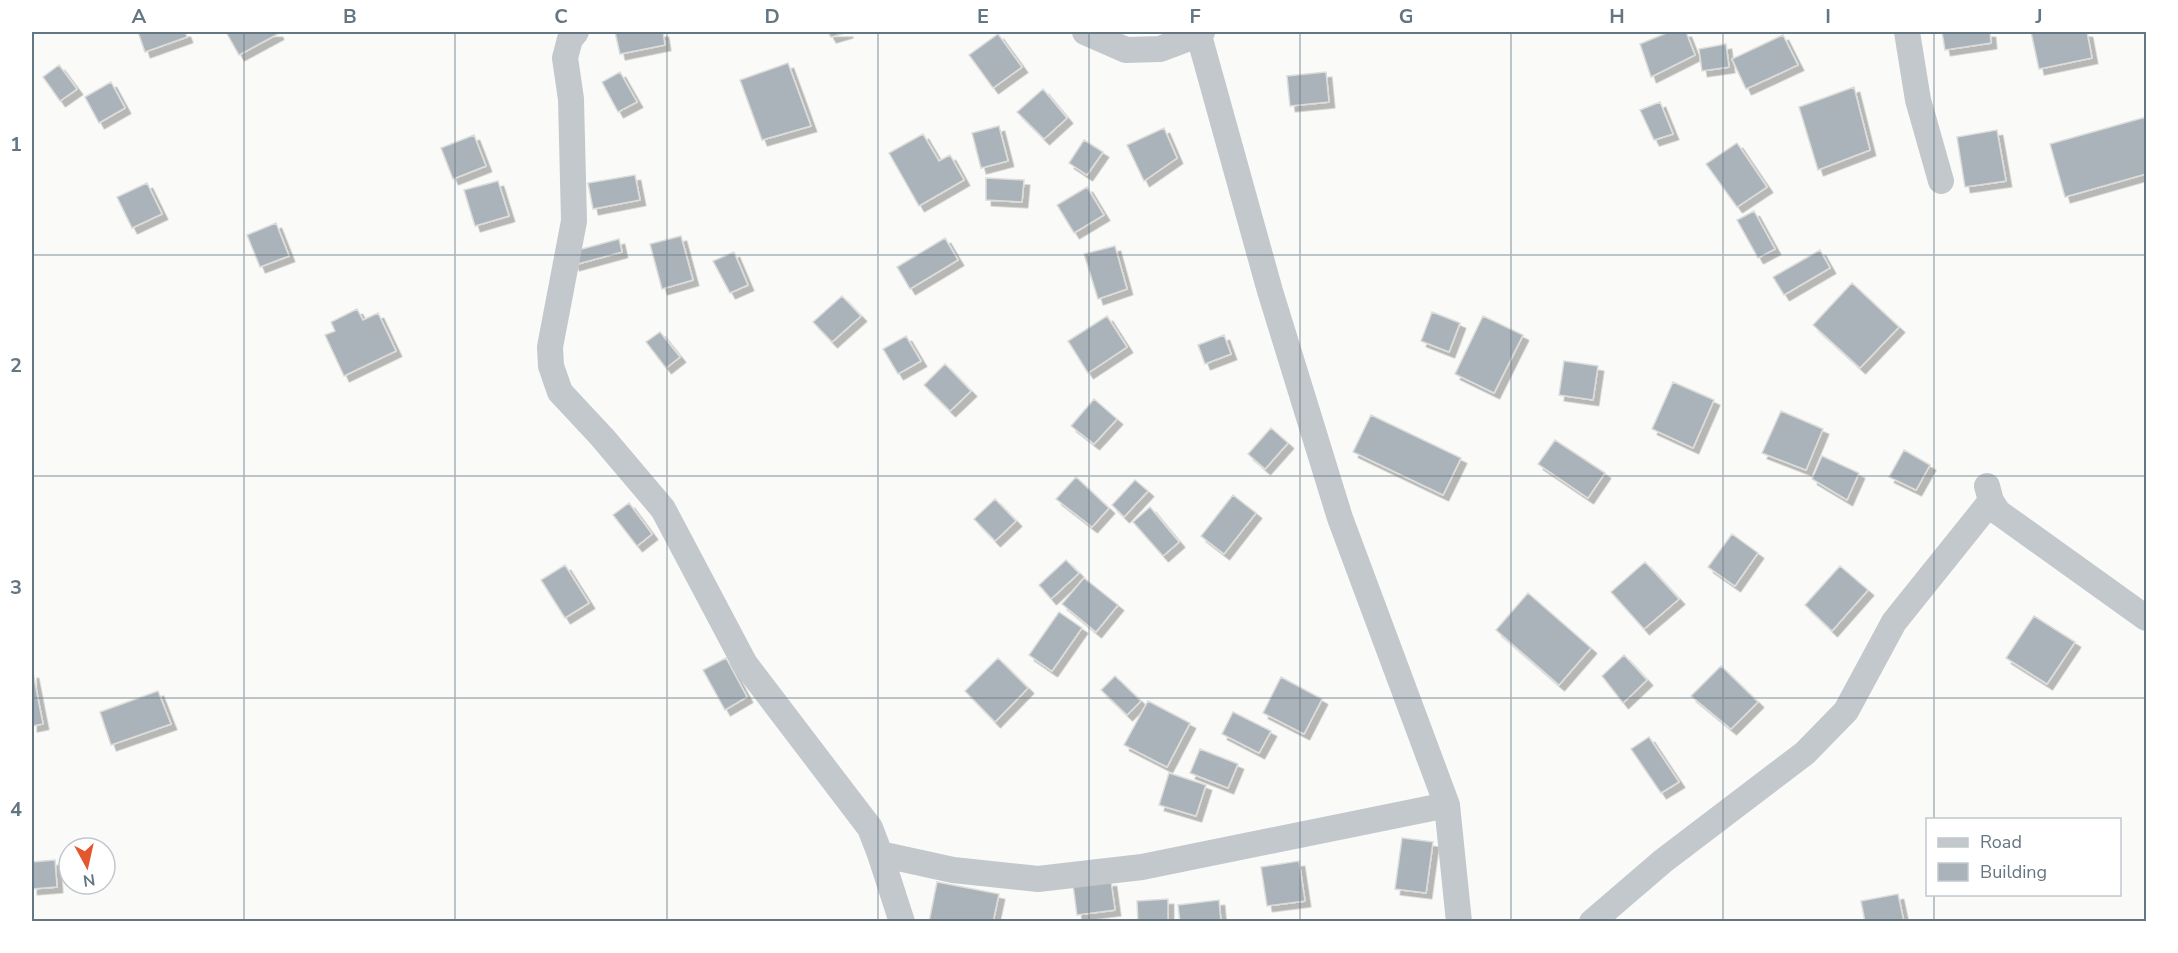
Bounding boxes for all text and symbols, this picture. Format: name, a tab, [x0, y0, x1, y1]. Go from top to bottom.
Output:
text: A	[132, 3, 147, 30]
text: B	[343, 3, 357, 30]
text: C	[554, 3, 568, 30]
text: D	[764, 3, 780, 30]
text: E	[977, 3, 989, 30]
text: F	[1189, 3, 1201, 30]
text: G	[1399, 3, 1413, 30]
text: H	[1609, 3, 1625, 30]
text: I	[1825, 3, 1831, 30]
text: J	[2034, 3, 2043, 30]
text: 1	[10, 131, 22, 158]
text: 2	[10, 352, 22, 379]
text: 3	[10, 574, 22, 601]
text: 4	[10, 796, 22, 823]
legend	[1926, 818, 2121, 896]
text: Road	[1980, 830, 2022, 854]
north arrow	[57, 836, 117, 896]
text: Building	[1980, 860, 2047, 884]
text: N	[81, 868, 96, 892]

